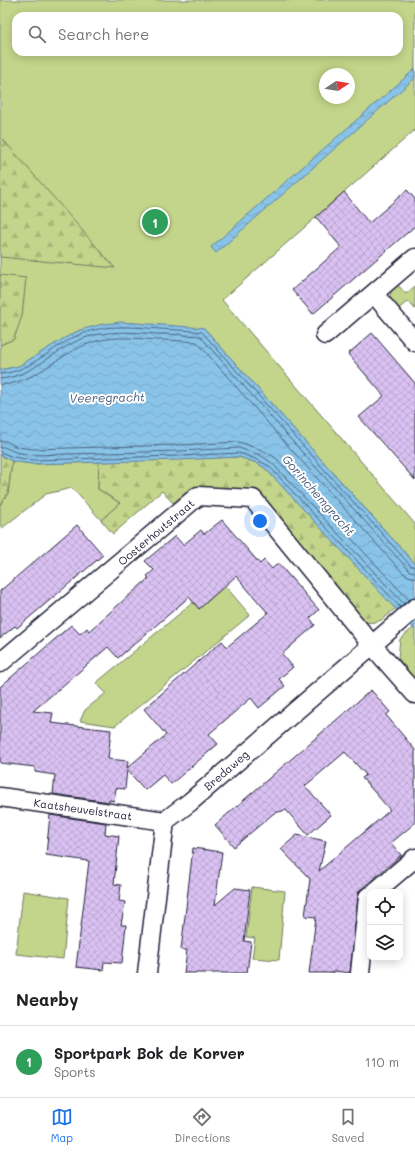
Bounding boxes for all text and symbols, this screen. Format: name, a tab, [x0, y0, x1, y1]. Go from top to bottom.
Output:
search box	[12, 12, 403, 56]
icon: search	[26, 23, 48, 45]
text: Search here	[58, 24, 149, 44]
north arrow	[319, 68, 355, 104]
pin: 1	[142, 207, 168, 237]
water label: Veeregracht	[69, 388, 145, 406]
water label: Gorinchemgracht	[279, 451, 359, 539]
street label: Oosterhoutstraat	[115, 495, 198, 568]
your location	[250, 511, 270, 531]
street label: Bredaweg	[200, 746, 252, 794]
street label: Kaatsheuvelstraat	[33, 795, 133, 823]
map controls	[367, 889, 403, 961]
button: locate	[367, 889, 403, 925]
button: layers	[367, 925, 403, 961]
text: Nearby	[16, 988, 78, 1010]
text: Sportpark Bok de Korver	[54, 1043, 245, 1063]
text: 1	[26, 1053, 32, 1070]
text: 110 m	[365, 1053, 399, 1070]
text: Sports	[54, 1063, 96, 1080]
tab: Map	[51, 1106, 73, 1145]
tab: Directions	[174, 1106, 230, 1145]
tab: Saved	[332, 1106, 364, 1145]

